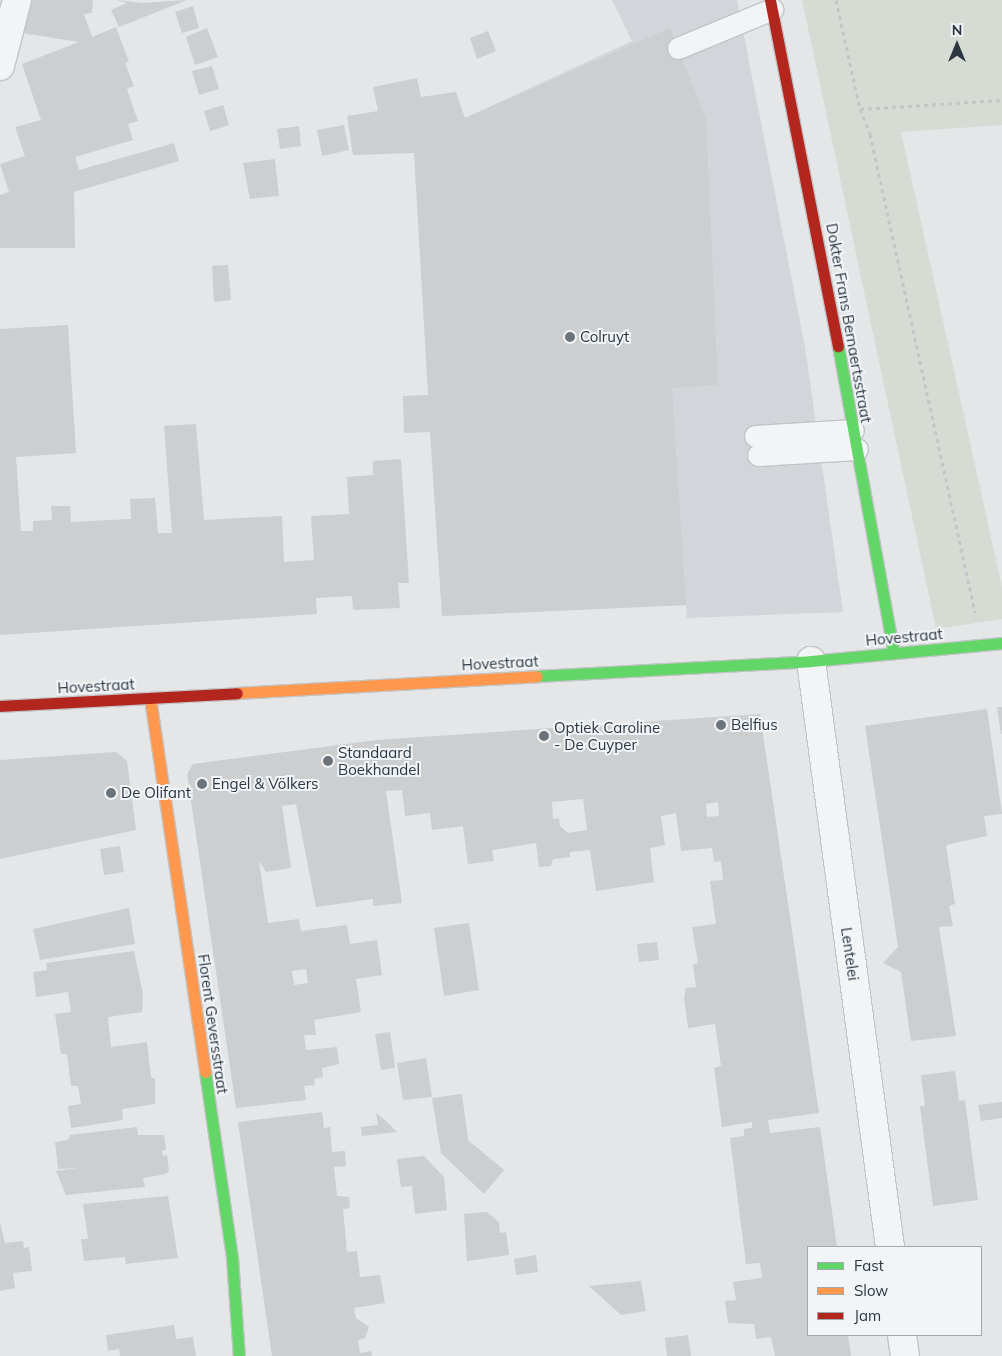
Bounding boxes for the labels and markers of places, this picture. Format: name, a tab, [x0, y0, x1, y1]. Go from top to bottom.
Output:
place label: Colruyt	[580, 328, 629, 346]
marker: Colruyt	[564, 331, 576, 343]
place label: Belfius	[731, 716, 778, 734]
place label: Optiek Caroline - De Cuyper	[554, 718, 660, 753]
marker: Belfius	[715, 719, 727, 731]
marker: Optiek Caroline - De Cuyper	[538, 730, 550, 742]
place label: Standaard Boekhandel	[338, 743, 420, 778]
marker: Standaard Boekhandel	[322, 755, 334, 767]
place label: Engel & Völkers	[212, 775, 319, 793]
marker: Engel & Völkers	[196, 778, 208, 790]
place label: De Olifant	[121, 784, 191, 802]
marker: De Olifant	[105, 787, 117, 799]

